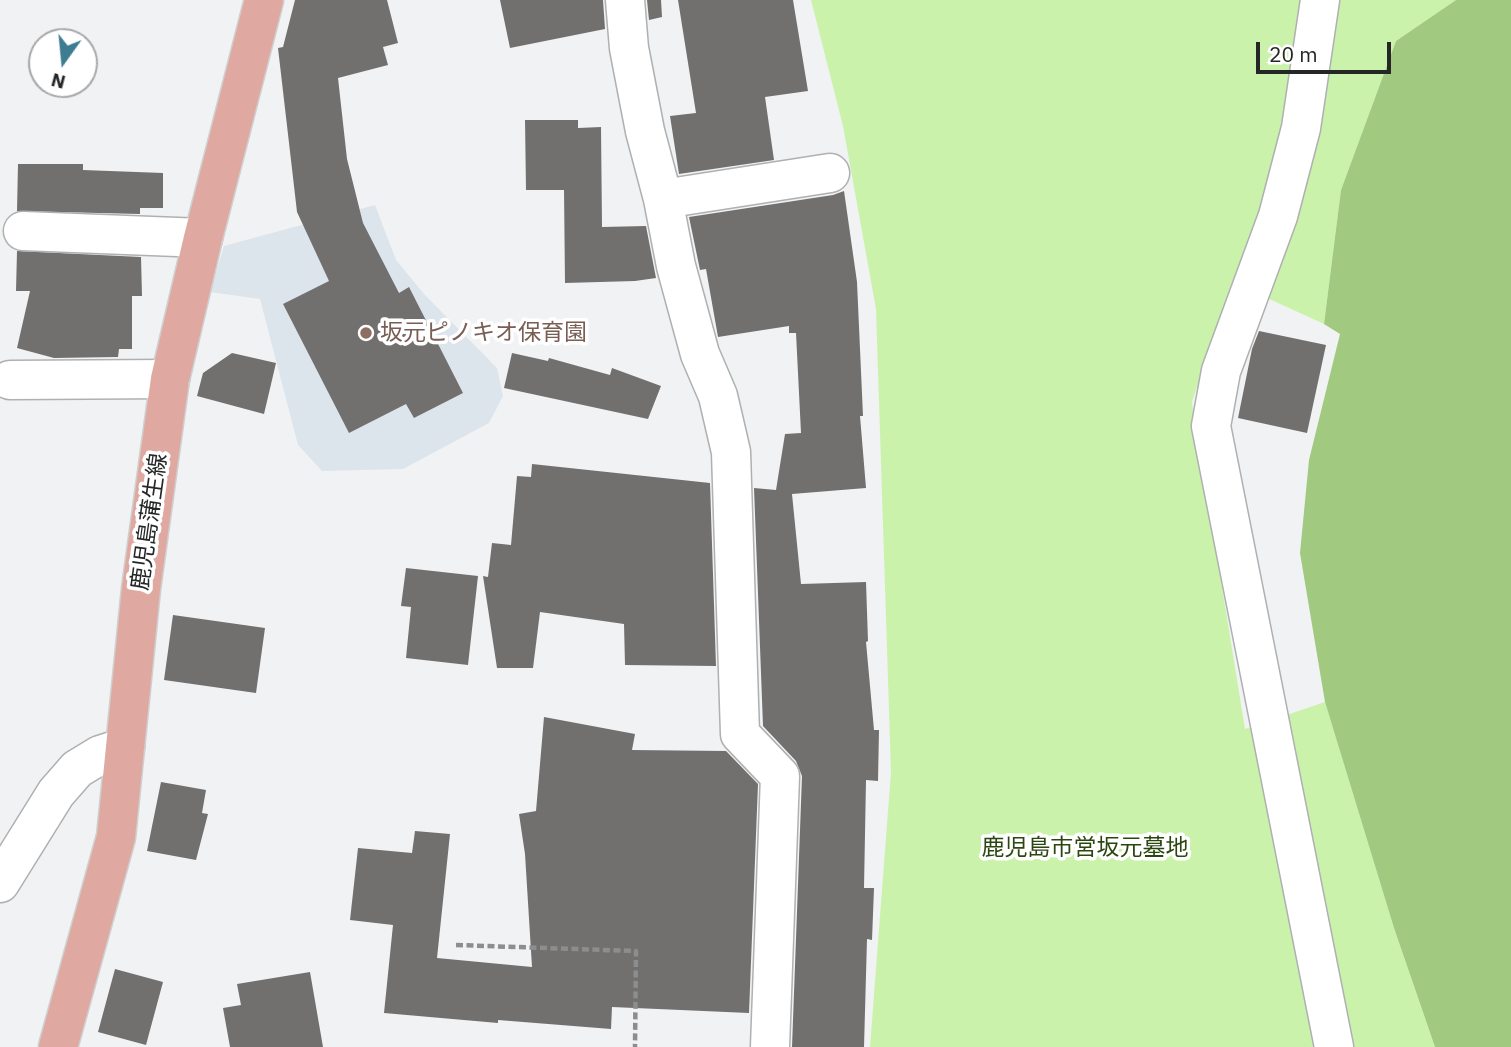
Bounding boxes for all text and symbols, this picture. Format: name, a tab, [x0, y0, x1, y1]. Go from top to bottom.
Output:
north arrow	[28, 28, 98, 98]
scale bar	[1259, 28, 1394, 72]
text: 20 m	[1269, 40, 1318, 68]
text: N	[48, 68, 68, 95]
place label: 坂元ピノキオ保育園	[380, 319, 587, 347]
marker: 坂元ピノキオ保育園	[358, 325, 374, 341]
street label: 鹿児島蒲生線	[127, 452, 173, 592]
park label: 鹿児島市営坂元墓地	[982, 834, 1188, 862]

